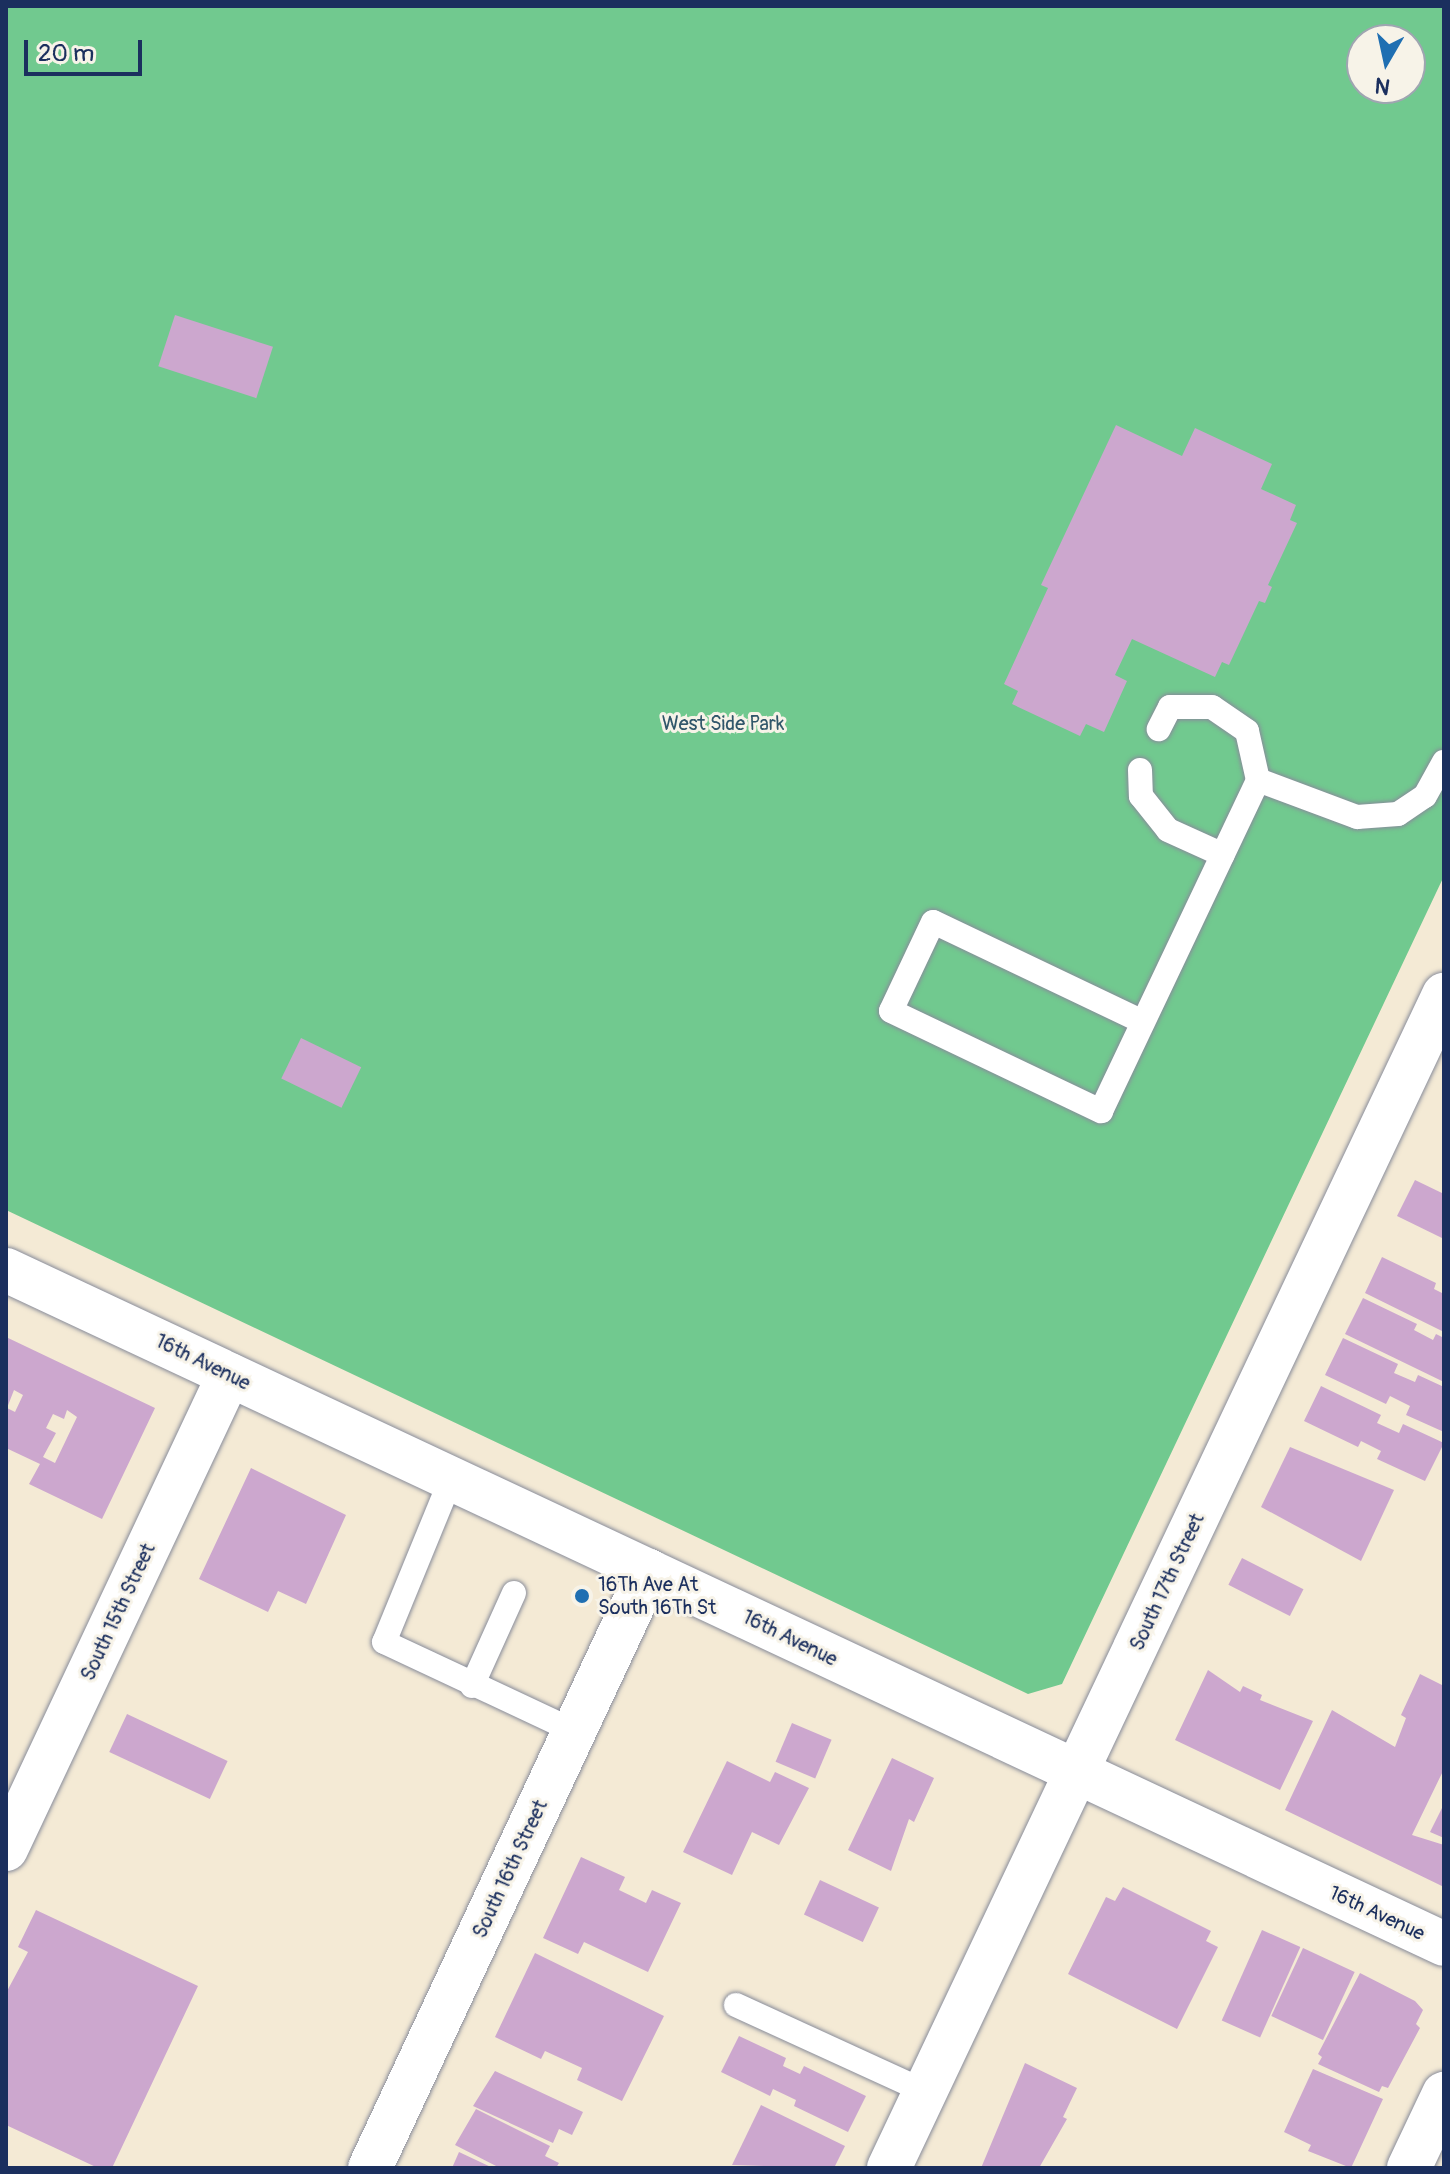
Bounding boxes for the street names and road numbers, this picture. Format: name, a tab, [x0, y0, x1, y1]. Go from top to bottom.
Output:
street label: 16th Avenue	[152, 1329, 254, 1395]
street label: South 17th Street	[1125, 1510, 1209, 1654]
street label: South 15th Street	[76, 1539, 160, 1685]
street label: 16th Avenue	[739, 1605, 841, 1671]
street label: South 16th Street	[467, 1796, 553, 1942]
street label: 16th Avenue	[1325, 1880, 1429, 1946]

